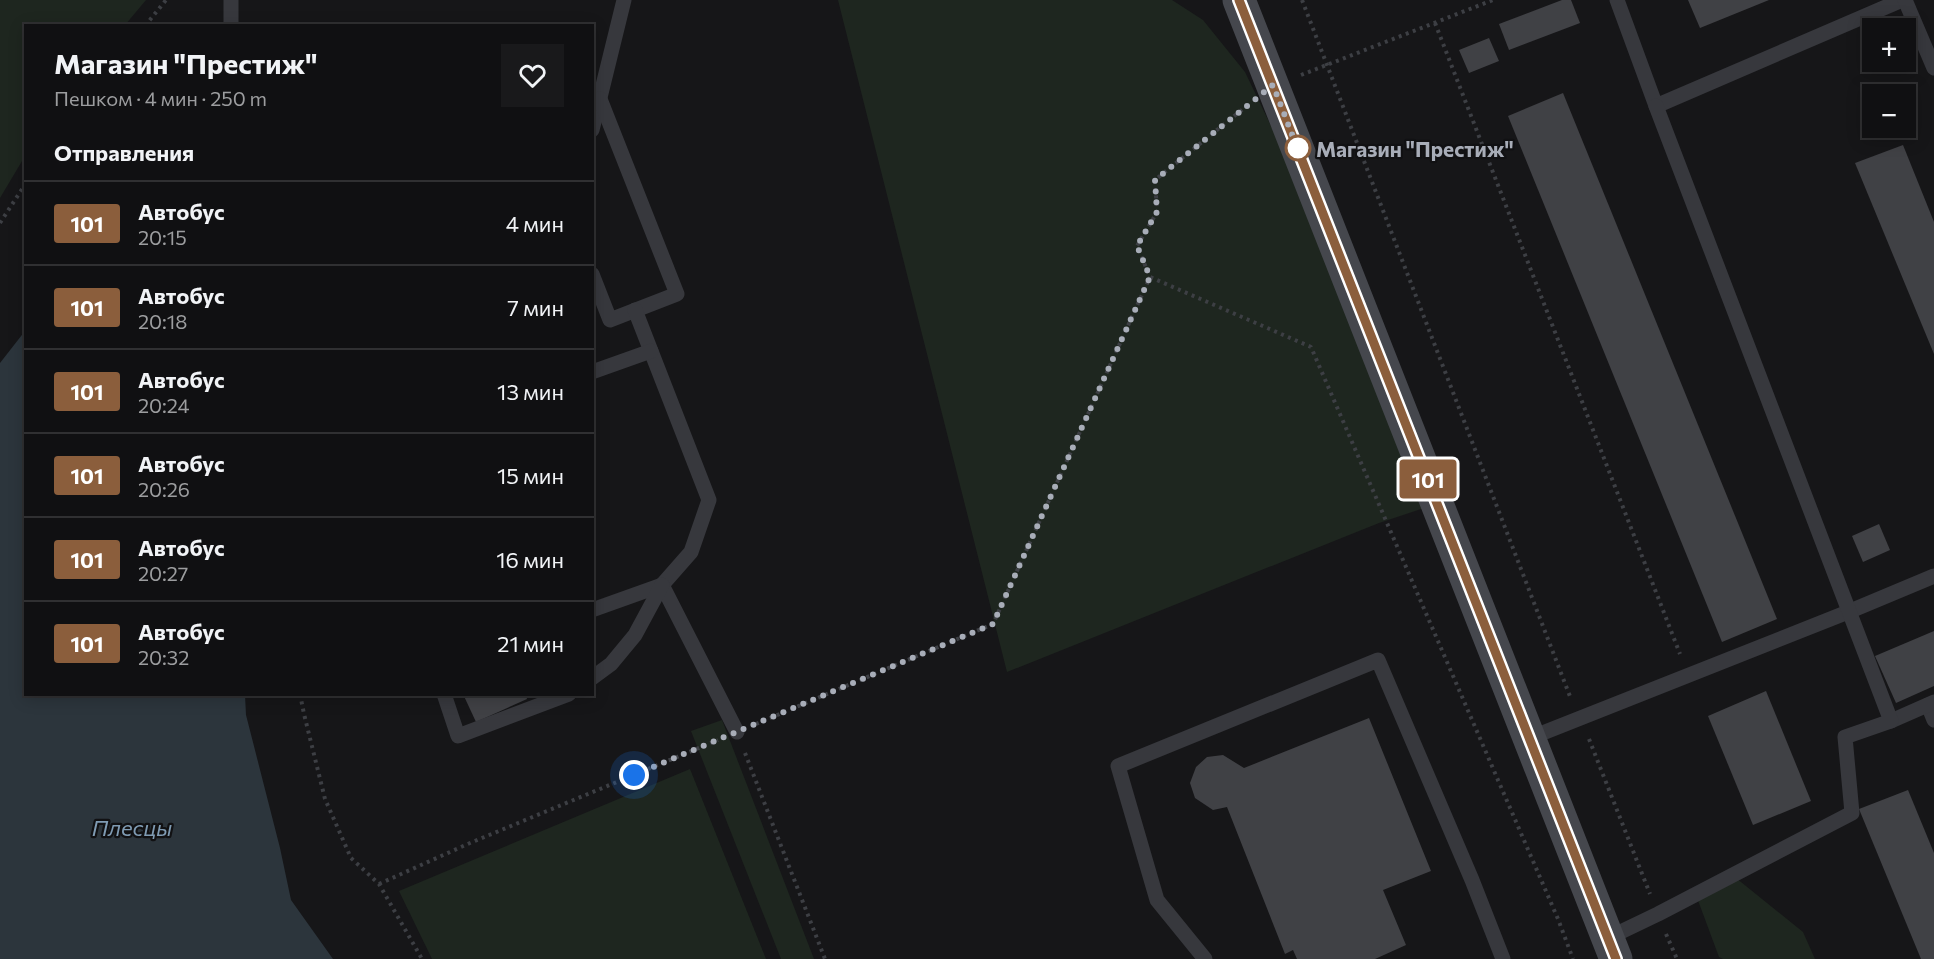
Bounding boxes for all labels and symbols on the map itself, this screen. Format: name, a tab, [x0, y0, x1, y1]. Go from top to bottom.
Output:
marker: Магазин "Престиж"	[1285, 135, 1311, 161]
place label: Магазин "Престиж"	[1316, 136, 1514, 161]
line badge: 101	[1394, 460, 1462, 498]
your location	[619, 760, 649, 790]
water label: Плесцы	[92, 814, 172, 841]

